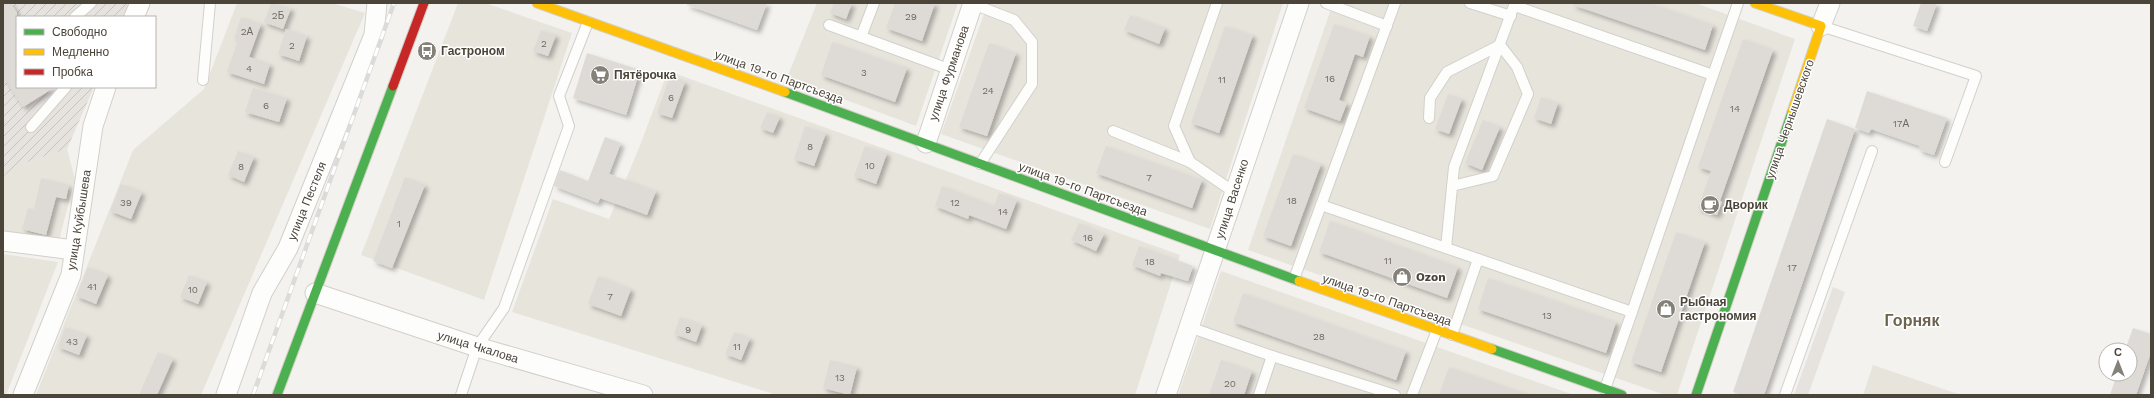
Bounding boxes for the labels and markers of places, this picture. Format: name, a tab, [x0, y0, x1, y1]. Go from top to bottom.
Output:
bus stop icon: Гастроном	[416, 40, 438, 62]
place label: Гастроном	[441, 44, 505, 58]
supermarket icon: Пятёрочка	[589, 64, 611, 86]
place label: Пятёрочка	[614, 68, 677, 82]
cafe icon: Дворик	[1699, 194, 1721, 216]
place label: Дворик	[1724, 198, 1769, 212]
shop icon: Ozon	[1391, 266, 1413, 288]
place label: Ozon	[1416, 270, 1446, 284]
place label: Рыбная гастрономия	[1680, 295, 1757, 323]
shop icon: Рыбная гастрономия	[1655, 298, 1677, 320]

